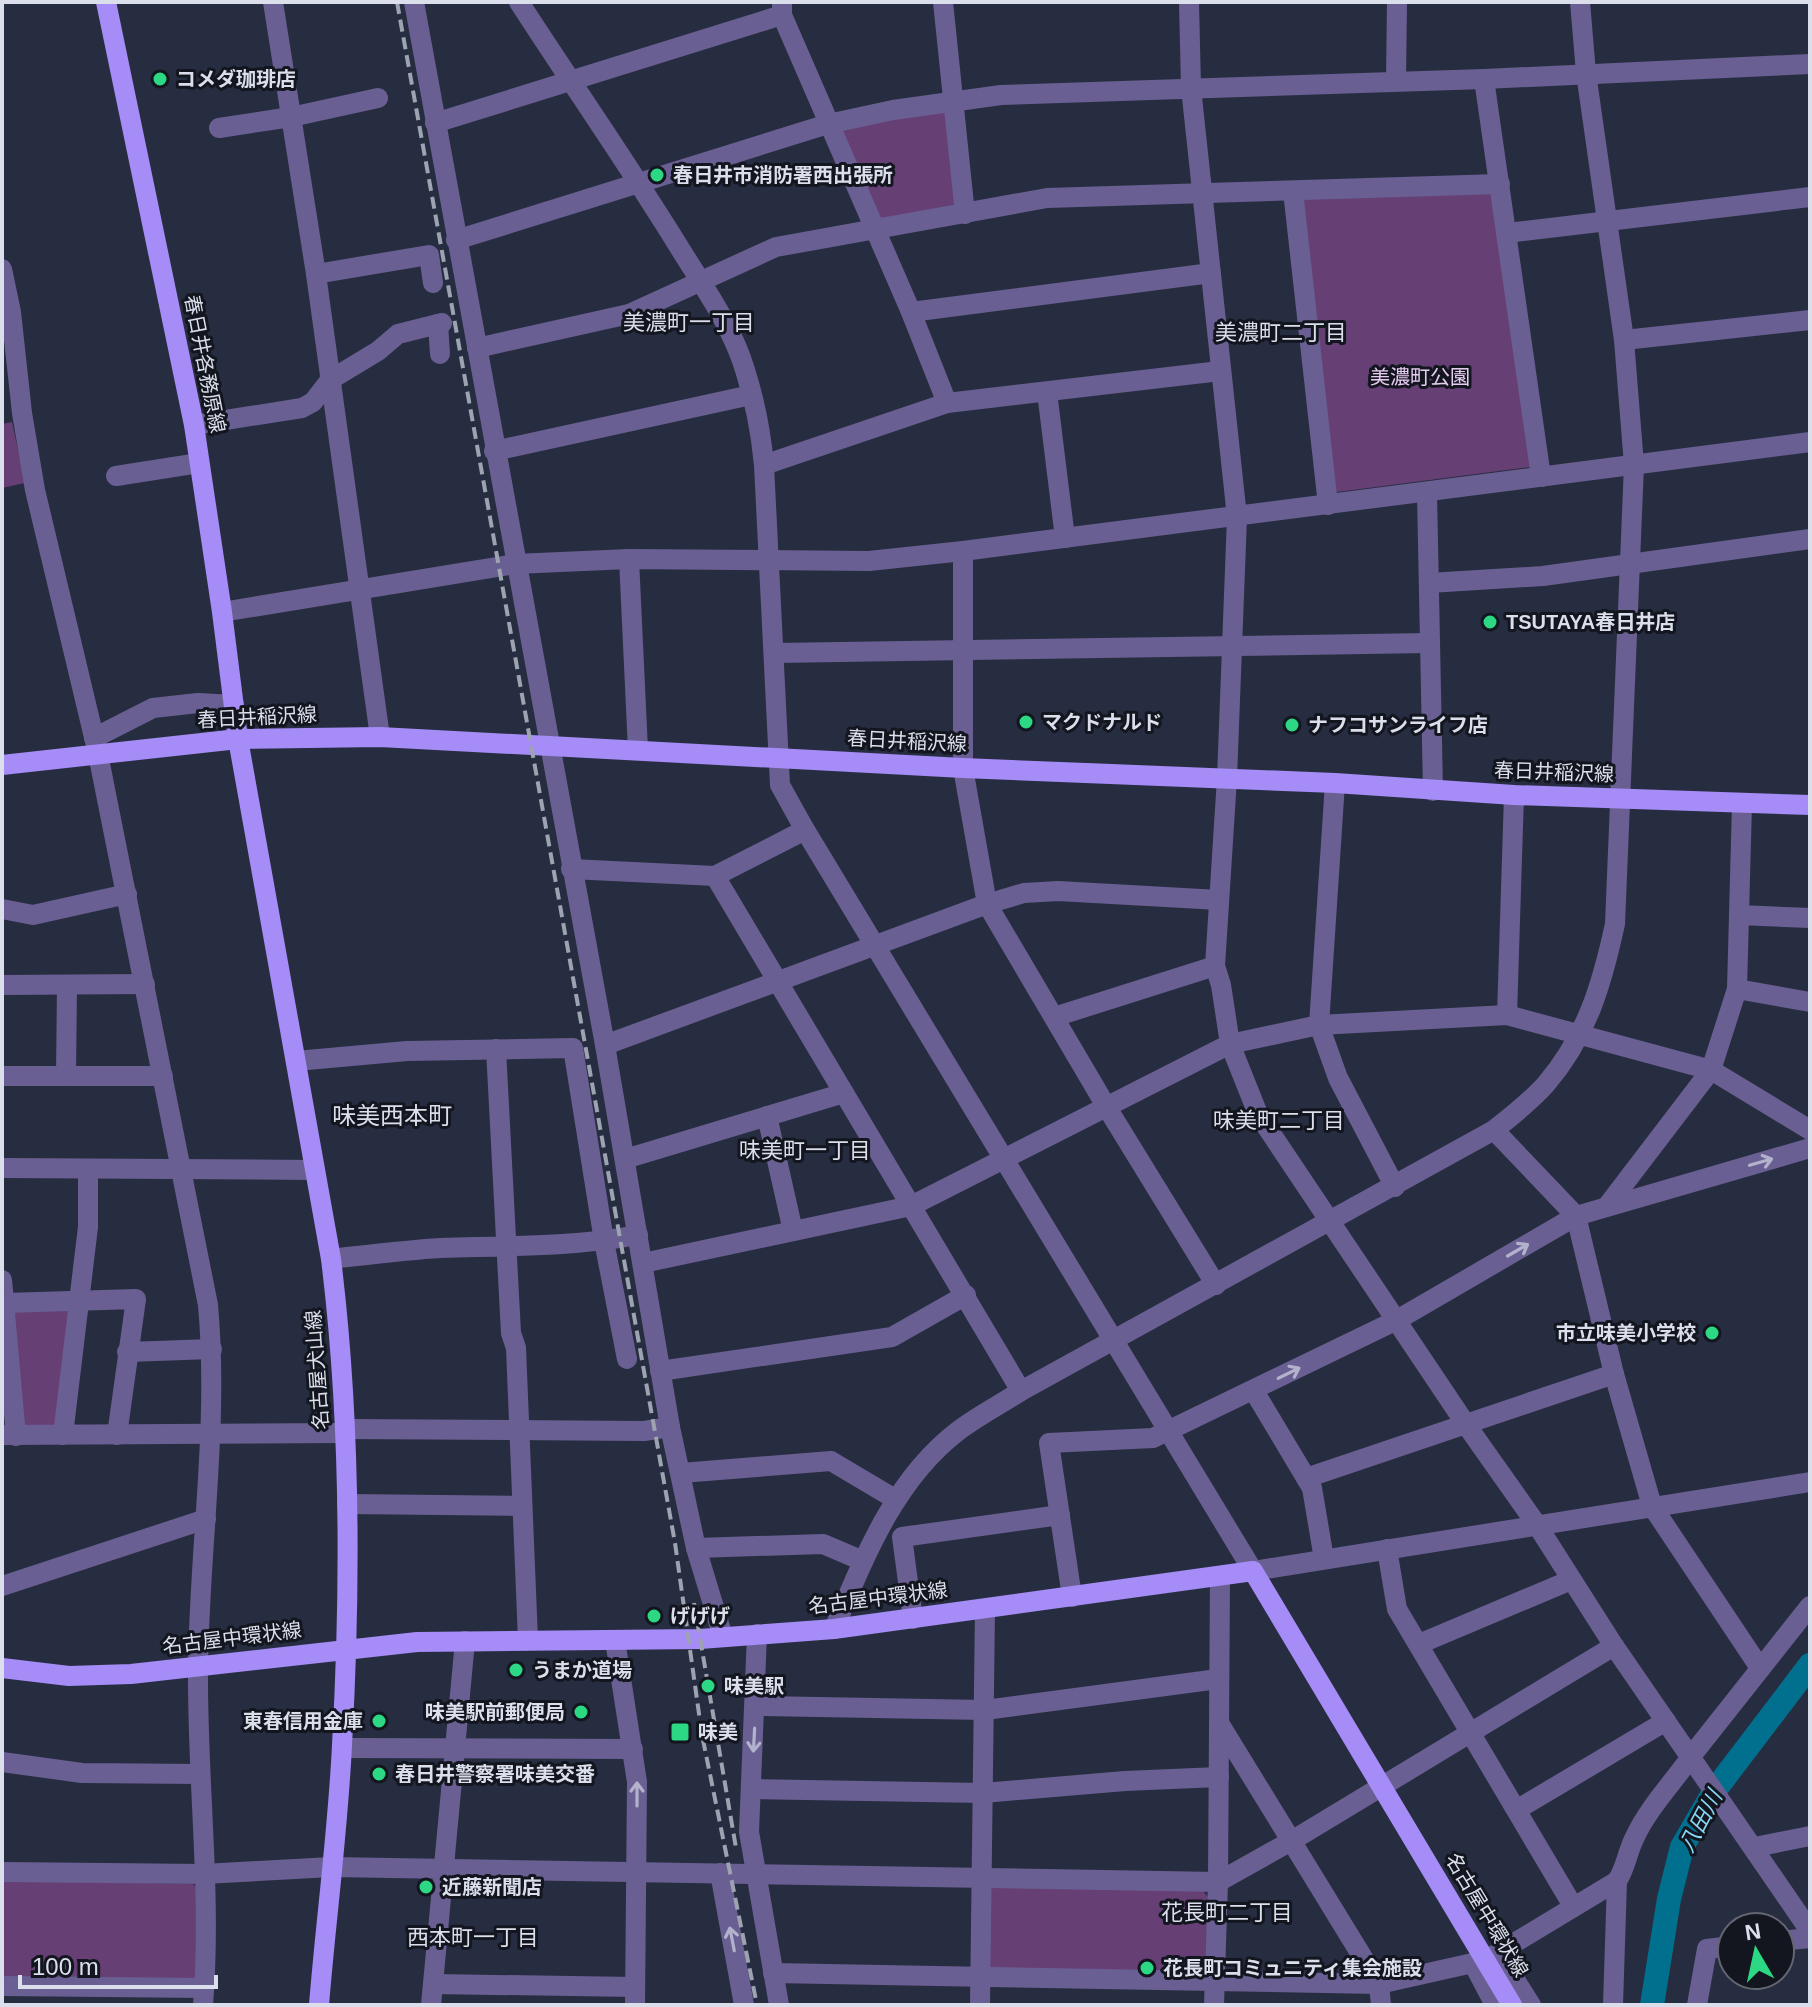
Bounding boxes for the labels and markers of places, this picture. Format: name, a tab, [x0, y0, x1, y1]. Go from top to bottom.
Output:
place label: コメダ珈琲店	[176, 68, 296, 90]
marker: コメダ珈琲店	[151, 70, 169, 88]
place label: 春日井市消防署西出張所	[673, 164, 893, 186]
marker: 春日井市消防署西出張所	[648, 166, 666, 184]
place label: TSUTAYA春日井店	[1506, 611, 1675, 633]
marker: TSUTAYA春日井店	[1481, 613, 1499, 631]
place label: マクドナルド	[1042, 711, 1162, 733]
marker: マクドナルド	[1017, 713, 1035, 731]
place label: ナフコサンライフ店	[1308, 714, 1488, 736]
marker: ナフコサンライフ店	[1283, 716, 1301, 734]
place label: 市立味美小学校	[1556, 1322, 1696, 1344]
marker: 市立味美小学校	[1703, 1324, 1721, 1342]
place label: げげげ	[670, 1605, 730, 1627]
marker: げげげ	[645, 1607, 663, 1625]
place label: うまか道場	[532, 1659, 632, 1681]
marker: うまか道場	[507, 1661, 525, 1679]
place label: 味美駅	[724, 1675, 784, 1697]
marker: 味美駅	[699, 1677, 717, 1695]
place label: 味美駅前郵便局	[425, 1701, 565, 1723]
marker: 味美駅前郵便局	[572, 1703, 590, 1721]
place label: 東春信用金庫	[243, 1710, 363, 1732]
marker: 東春信用金庫	[370, 1712, 388, 1730]
marker: 味美	[669, 1721, 691, 1743]
place label: 味美	[698, 1721, 738, 1743]
place label: 春日井警察署味美交番	[395, 1763, 595, 1785]
marker: 春日井警察署味美交番	[370, 1765, 388, 1783]
place label: 近藤新聞店	[442, 1876, 542, 1898]
marker: 近藤新聞店	[417, 1878, 435, 1896]
place label: 花長町コミュニティ集会施設	[1163, 1957, 1422, 1979]
marker: 花長町コミュニティ集会施設	[1138, 1959, 1156, 1977]

